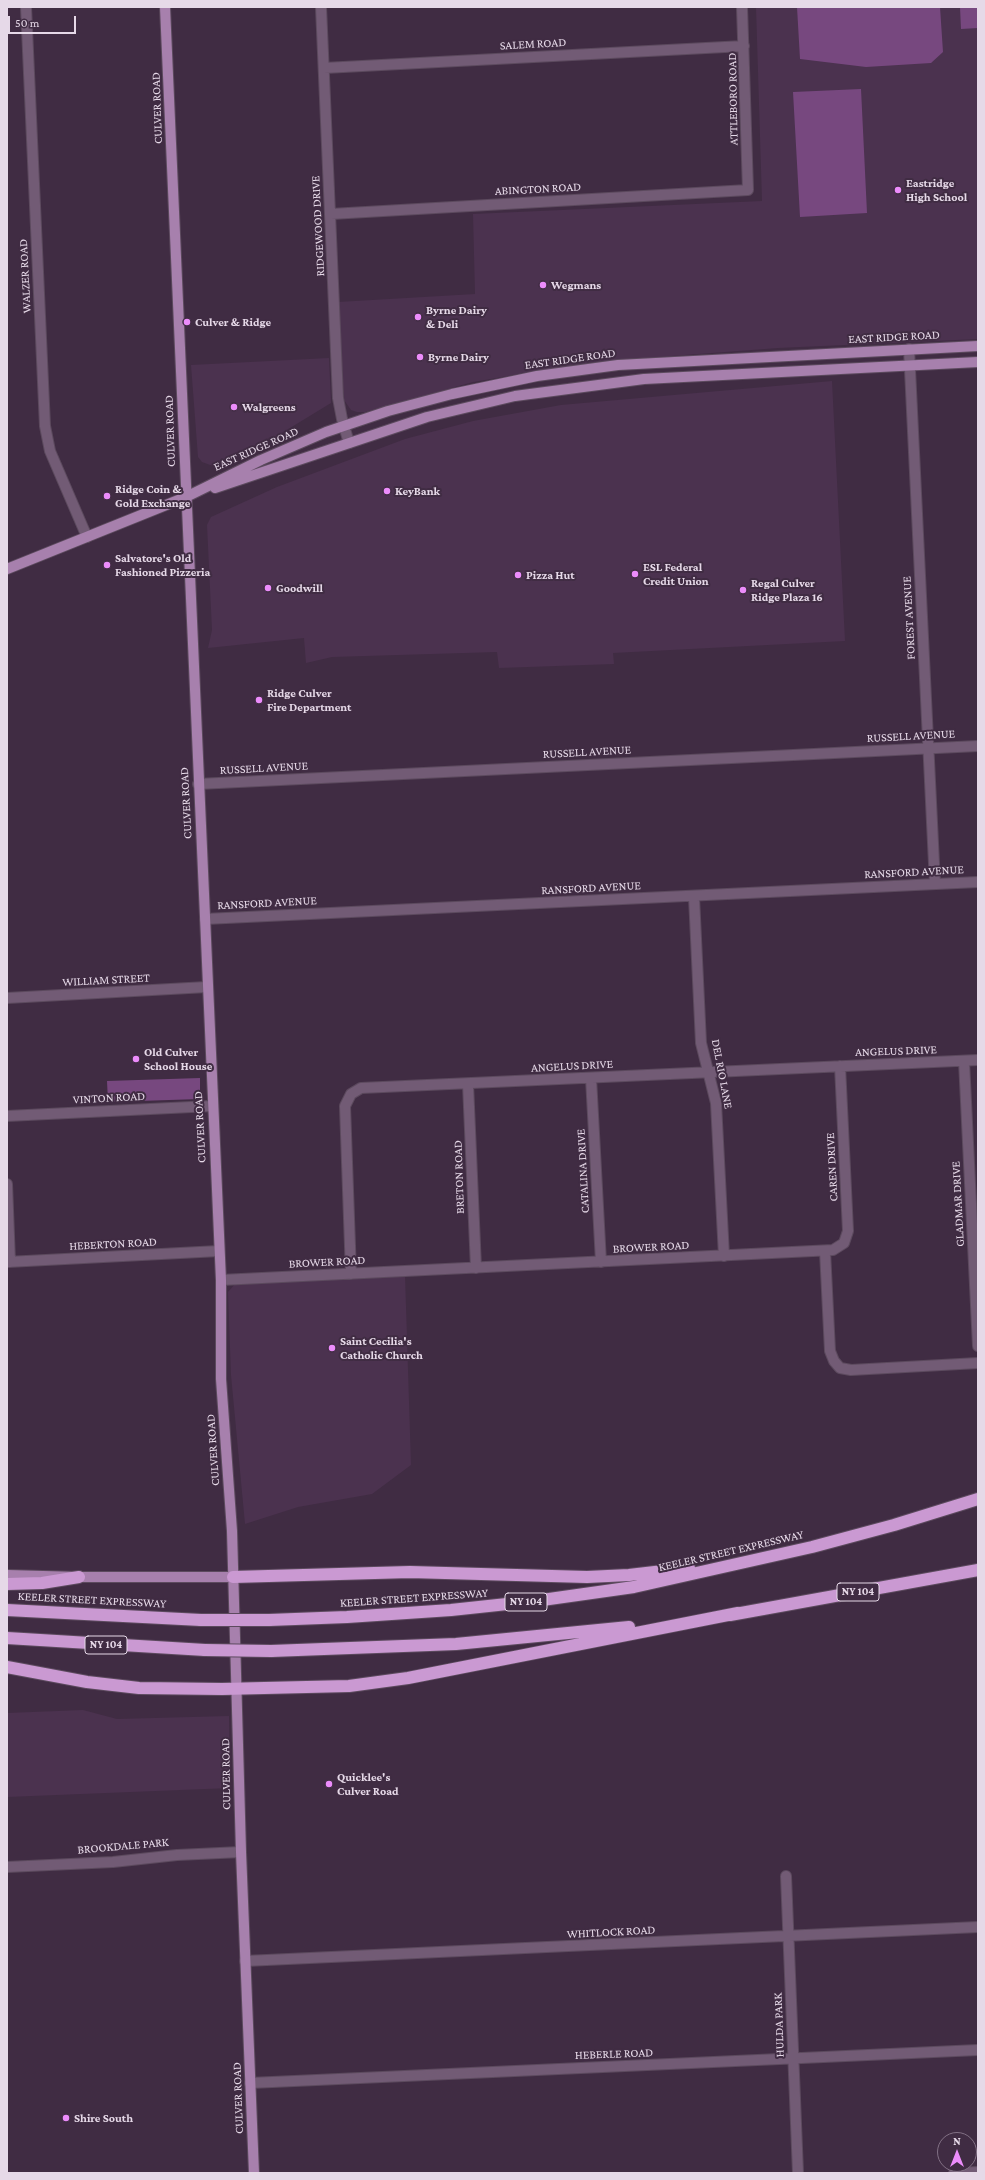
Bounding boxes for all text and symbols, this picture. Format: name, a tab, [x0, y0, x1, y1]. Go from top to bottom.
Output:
scale bar	[10, 8, 78, 34]
text: 50 m	[15, 16, 39, 30]
street label: SALEM ROAD	[499, 35, 567, 53]
street label: ATTLEBORO ROAD	[725, 53, 741, 145]
street label: CULVER ROAD	[149, 72, 165, 144]
street label: RIDGEWOOD DRIVE	[308, 175, 328, 277]
place label: Eastridge High School	[906, 176, 967, 204]
street label: ABINGTON ROAD	[494, 180, 582, 198]
marker: Eastridge High School	[893, 185, 903, 195]
street label: WALZER ROAD	[16, 239, 34, 313]
place label: Wegmans	[551, 278, 601, 292]
marker: Wegmans	[538, 280, 548, 290]
place label: Byrne Dairy & Deli	[426, 303, 487, 331]
marker: Byrne Dairy & Deli	[413, 312, 423, 322]
place label: Culver & Ridge	[195, 315, 271, 329]
marker: Culver & Ridge	[182, 317, 192, 327]
street label: EAST RIDGE ROAD	[848, 327, 940, 347]
street label: EAST RIDGE ROAD	[524, 345, 616, 373]
place label: Byrne Dairy	[428, 350, 489, 364]
marker: Byrne Dairy	[415, 352, 425, 362]
street label: CULVER ROAD	[162, 395, 178, 467]
place label: Walgreens	[242, 400, 296, 414]
marker: Walgreens	[229, 402, 239, 412]
street label: EAST RIDGE ROAD	[211, 424, 301, 474]
place label: Ridge Coin & Gold Exchange	[115, 482, 190, 510]
place label: KeyBank	[395, 484, 440, 498]
marker: KeyBank	[382, 486, 392, 496]
marker: Ridge Coin & Gold Exchange	[102, 491, 112, 501]
place label: Salvatore's Old Fashioned Pizzeria	[115, 551, 210, 579]
marker: Salvatore's Old Fashioned Pizzeria	[102, 560, 112, 570]
place label: ESL Federal Credit Union	[643, 560, 709, 588]
place label: Pizza Hut	[526, 568, 575, 582]
marker: ESL Federal Credit Union	[630, 569, 640, 579]
marker: Pizza Hut	[513, 570, 523, 580]
place label: Regal Culver Ridge Plaza 16	[751, 576, 823, 604]
street label: FOREST AVENUE	[900, 576, 918, 660]
place label: Goodwill	[276, 581, 323, 595]
marker: Goodwill	[263, 583, 273, 593]
marker: Regal Culver Ridge Plaza 16	[738, 585, 748, 595]
place label: Ridge Culver Fire Department	[267, 686, 351, 714]
marker: Ridge Culver Fire Department	[254, 695, 264, 705]
street label: RUSSELL AVENUE	[866, 726, 956, 746]
street label: RUSSELL AVENUE	[542, 742, 632, 762]
street label: RUSSELL AVENUE	[219, 758, 309, 778]
street label: CULVER ROAD	[177, 767, 195, 839]
street label: RANSFORD AVENUE	[864, 862, 964, 882]
street label: RANSFORD AVENUE	[541, 878, 641, 898]
street label: RANSFORD AVENUE	[217, 893, 317, 913]
street label: WILLIAM STREET	[62, 971, 150, 989]
street label: DEL RIO LANE	[708, 1038, 736, 1110]
street label: ANGELUS DRIVE	[855, 1042, 937, 1060]
place label: Old Culver School House	[144, 1045, 212, 1073]
marker: Old Culver School House	[131, 1054, 141, 1064]
street label: ANGELUS DRIVE	[531, 1057, 613, 1075]
street label: VINTON ROAD	[73, 1089, 145, 1107]
street label: CULVER ROAD	[191, 1091, 209, 1163]
street label: CATALINA DRIVE	[574, 1128, 592, 1214]
street label: CAREN DRIVE	[823, 1132, 841, 1202]
street label: BRETON ROAD	[451, 1140, 467, 1214]
street label: GLADMAR DRIVE	[949, 1161, 967, 1247]
street label: HEBERTON ROAD	[69, 1235, 157, 1253]
street label: BROWER ROAD	[612, 1238, 690, 1256]
street label: BROWER ROAD	[288, 1253, 366, 1271]
place label: Saint Cecilia's Catholic Church	[340, 1334, 423, 1362]
marker: Saint Cecilia's Catholic Church	[327, 1343, 337, 1353]
street label: CULVER ROAD	[203, 1414, 223, 1486]
street label: KEELER STREET EXPRESSWAY	[657, 1527, 805, 1575]
road number: NY 104	[837, 1583, 879, 1601]
street label: KEELER STREET EXPRESSWAY	[339, 1586, 489, 1610]
street label: KEELER STREET EXPRESSWAY	[17, 1589, 167, 1611]
road number: NY 104	[505, 1593, 547, 1611]
road number: NY 104	[85, 1636, 127, 1654]
street label: CULVER ROAD	[218, 1738, 234, 1810]
place label: Quicklee's Culver Road	[337, 1770, 399, 1798]
marker: Quicklee's Culver Road	[324, 1779, 334, 1789]
street label: BROOKDALE PARK	[77, 1835, 169, 1857]
street label: WHITLOCK ROAD	[566, 1922, 656, 1942]
street label: HULDA PARK	[771, 1992, 787, 2058]
street label: HEBERLE ROAD	[575, 2045, 653, 2063]
street label: CULVER ROAD	[230, 2062, 246, 2134]
place label: Shire South	[74, 2111, 133, 2125]
marker: Shire South	[61, 2113, 71, 2123]
north arrow	[937, 2132, 977, 2172]
text: N	[953, 2135, 961, 2147]

